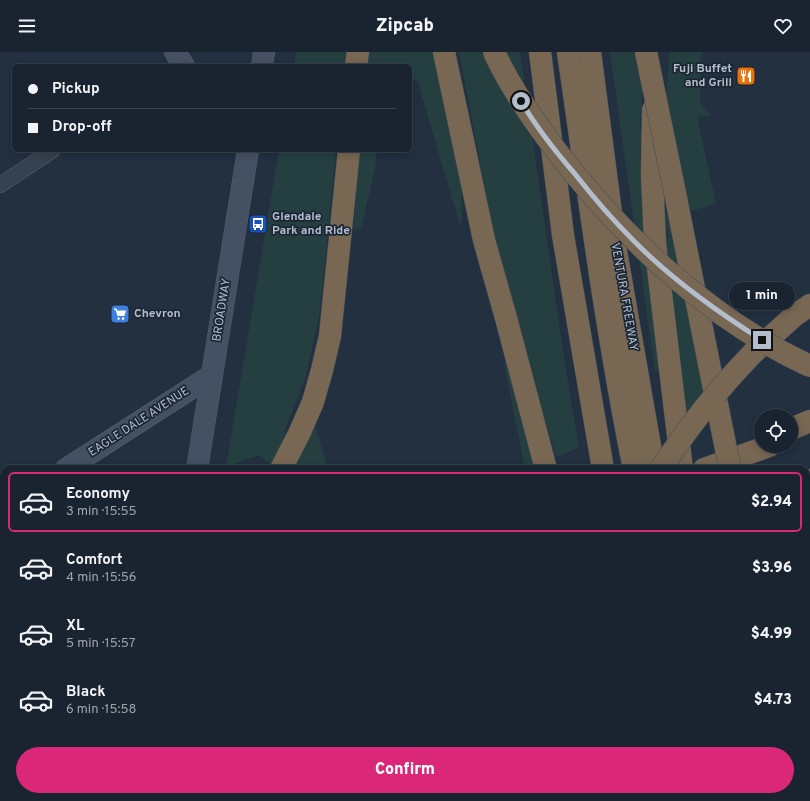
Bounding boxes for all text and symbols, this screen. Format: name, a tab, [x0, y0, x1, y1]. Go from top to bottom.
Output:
icon: menu	[16, 15, 38, 37]
text: Zipcab	[376, 15, 434, 38]
icon: heart	[772, 15, 794, 37]
place label: Fuji Buffet and Grill	[673, 61, 732, 91]
restaurant icon: Fuji Buffet and Grill	[735, 65, 757, 87]
text: Pickup	[52, 80, 100, 99]
route start	[512, 92, 530, 110]
text: Drop-off	[52, 118, 112, 137]
place label: Glendale Park and Ride	[272, 209, 350, 239]
bus stop icon: Glendale Park and Ride	[247, 213, 269, 235]
street label: VENTURA FREEWAY	[607, 242, 641, 353]
street label: BROADWAY	[209, 277, 235, 343]
callout: 1 min	[729, 282, 795, 310]
text: 1 min	[746, 288, 778, 304]
supermarket icon: Chevron	[109, 303, 131, 325]
place label: Chevron	[134, 306, 181, 322]
route end	[753, 331, 771, 349]
street label: EAGLE DALE AVENUE	[85, 383, 193, 461]
map controls	[754, 409, 798, 453]
button: locate	[754, 409, 798, 453]
icon: car	[18, 484, 54, 520]
text: Economy	[66, 485, 130, 504]
text: $2.94	[751, 493, 792, 512]
text: 3 min · 15:55	[66, 504, 137, 520]
icon: car	[18, 550, 54, 586]
text: Comfort	[66, 551, 123, 570]
text: $3.96	[752, 559, 792, 578]
text: 4 min · 15:56	[66, 570, 137, 586]
icon: car	[18, 616, 54, 652]
text: XL	[66, 617, 84, 636]
text: $4.99	[751, 625, 792, 644]
text: 5 min · 15:57	[66, 636, 135, 652]
icon: car	[18, 682, 54, 718]
text: Black	[66, 683, 106, 702]
text: $4.73	[754, 691, 792, 710]
text: 6 min · 15:58	[66, 702, 136, 718]
button: Confirm	[16, 747, 794, 793]

